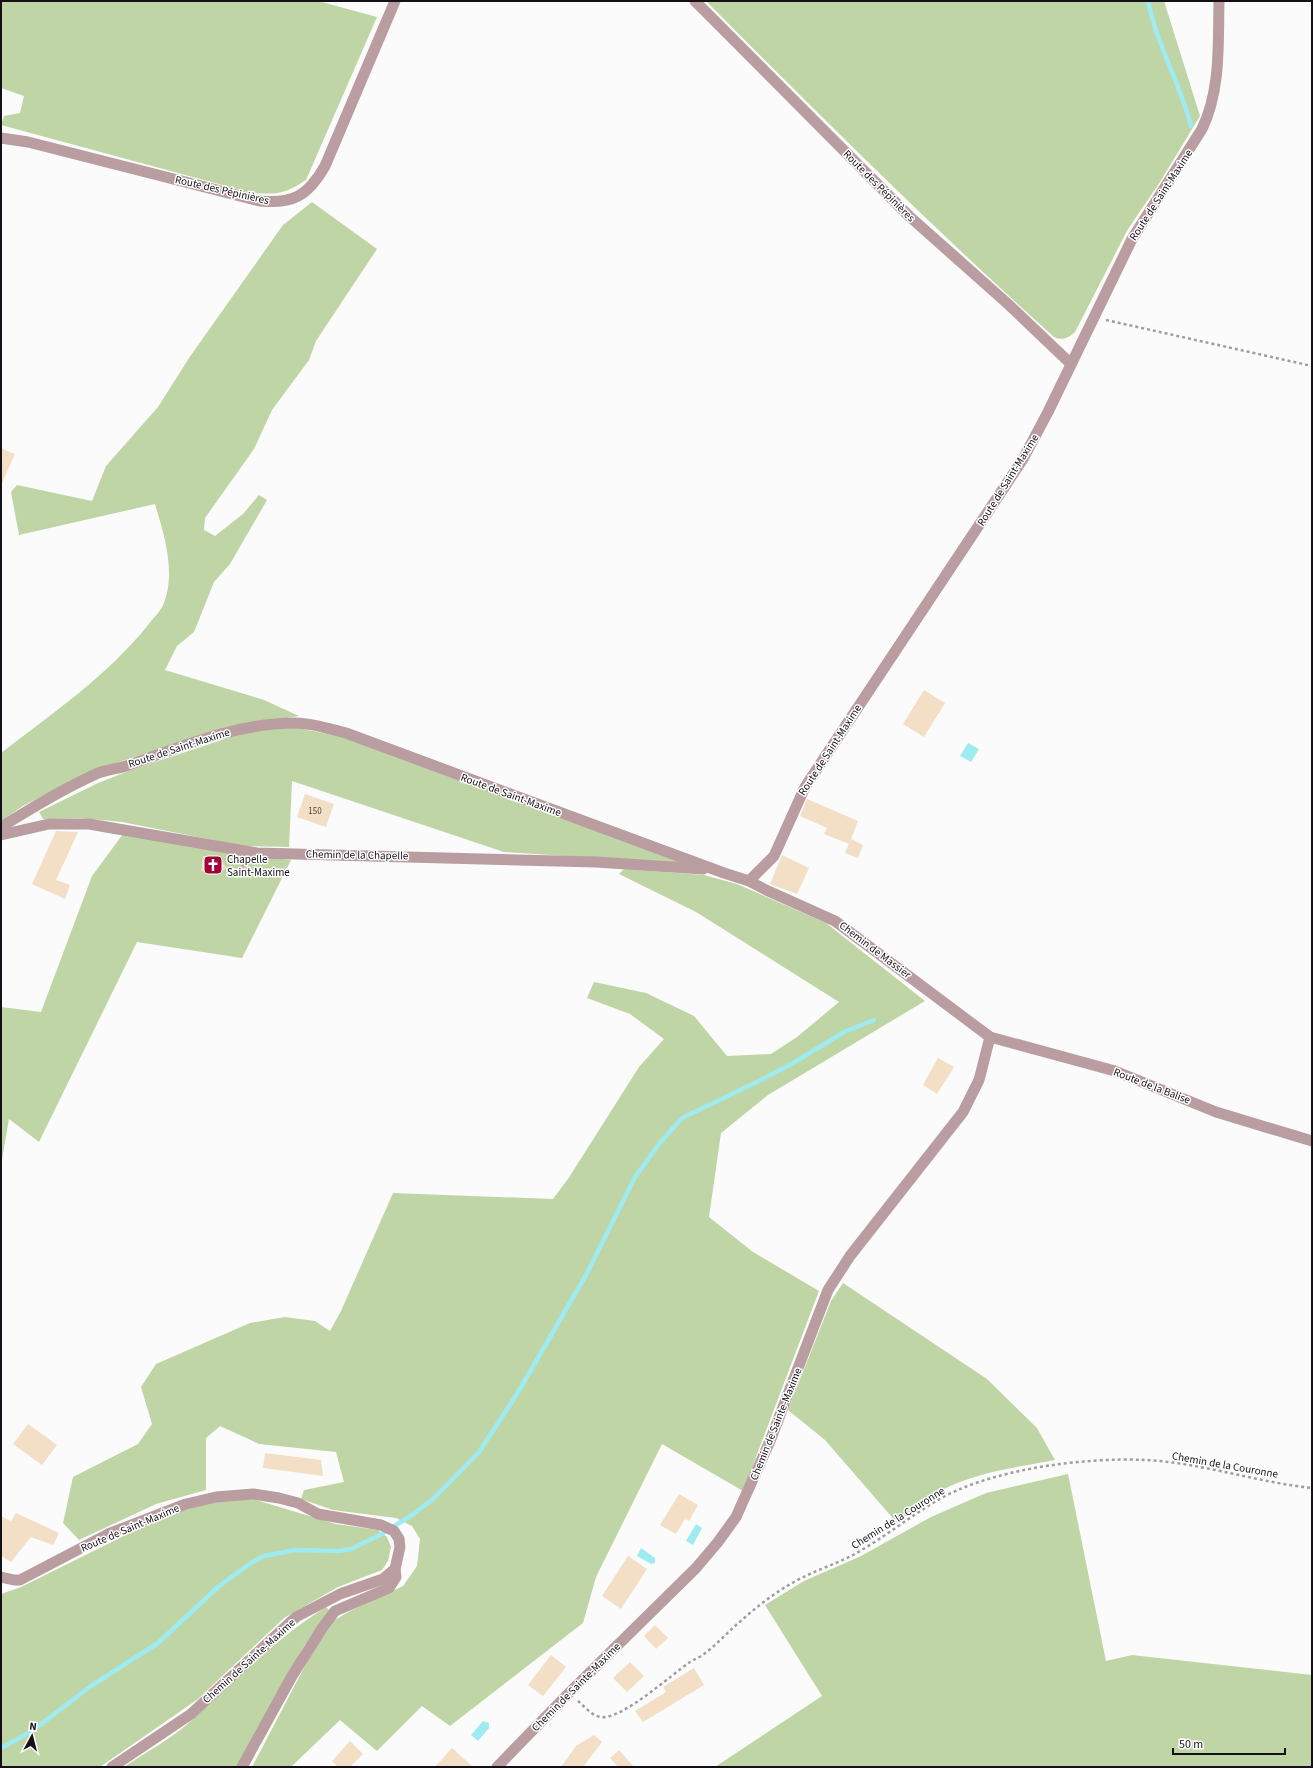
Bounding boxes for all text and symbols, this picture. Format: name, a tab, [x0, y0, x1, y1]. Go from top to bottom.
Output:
street label: Route de Saint-Maxime	[1126, 146, 1196, 243]
street label: Route des Pépinières	[840, 147, 918, 225]
street label: Route des Pépinières	[174, 172, 271, 208]
street label: Route de Saint-Maxime	[974, 431, 1043, 529]
street label: Route de Saint-Maxime	[795, 701, 865, 798]
street label: Route de Saint-Maxime	[126, 724, 232, 771]
street label: Route de Saint-Maxime	[459, 770, 564, 820]
house number: 150	[308, 805, 322, 818]
street label: Chemin de la Chapelle	[306, 847, 409, 863]
place label: Chapelle Saint-Maxime	[227, 852, 290, 880]
church icon: Chapelle Saint-Maxime	[202, 854, 224, 876]
street label: Chemin de Massier	[836, 918, 914, 982]
street label: Route de la Balise	[1111, 1064, 1193, 1108]
street label: Chemin de Sainte-Maxime	[747, 1365, 806, 1482]
street label: Chemin de la Couronne	[1171, 1448, 1280, 1482]
street label: Chemin de la Couronne	[848, 1483, 948, 1553]
street label: Route de Saint-Maxime	[78, 1500, 182, 1556]
street label: Chemin de Sainte-Maxime	[199, 1615, 299, 1707]
street label: Chemin de Sainte-Maxime	[528, 1639, 624, 1735]
north arrow	[12, 1716, 52, 1756]
text: N	[29, 1719, 38, 1734]
scale bar	[1173, 1730, 1285, 1756]
text: 50 m	[1179, 1736, 1203, 1753]

